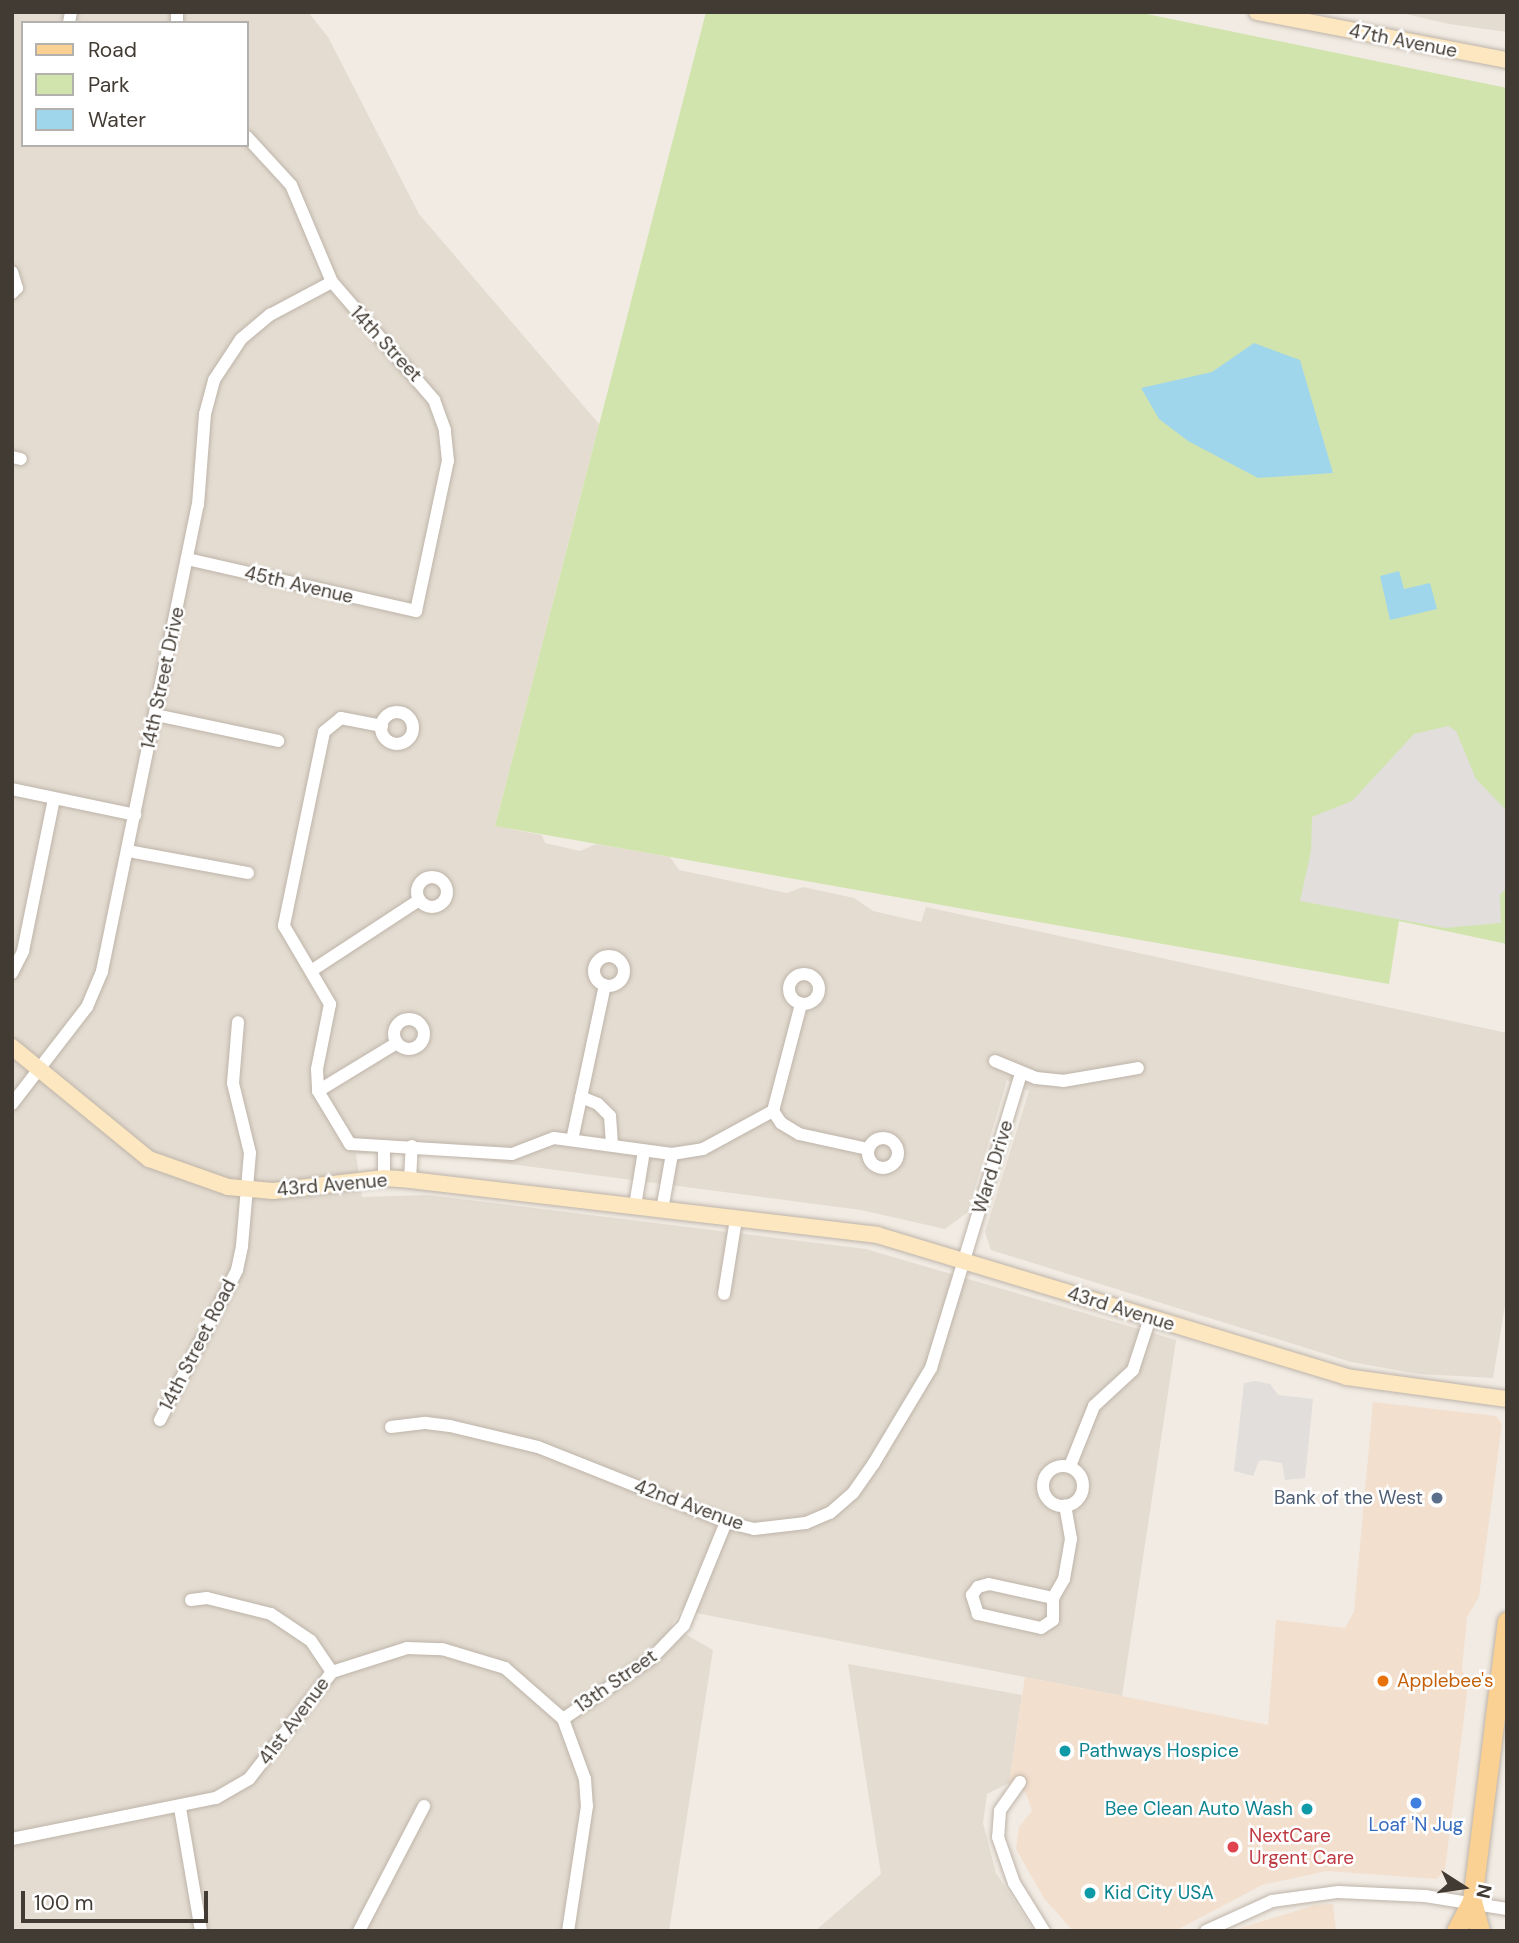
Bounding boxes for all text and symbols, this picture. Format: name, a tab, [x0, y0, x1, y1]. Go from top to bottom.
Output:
street label: 47th Avenue	[1347, 19, 1459, 63]
legend	[21, 21, 248, 147]
text: Road	[88, 36, 137, 64]
text: Park	[88, 71, 129, 99]
text: Water	[88, 106, 146, 134]
street label: 14th Street	[345, 302, 427, 386]
street label: 45th Avenue	[242, 561, 356, 609]
street label: 14th Street Drive	[137, 605, 189, 751]
street label: Ward Drive	[968, 1118, 1018, 1216]
street label: 43rd Avenue	[276, 1169, 388, 1201]
street label: 14th Street Road	[155, 1276, 241, 1414]
street label: 43rd Avenue	[1065, 1282, 1177, 1336]
street label: 42nd Avenue	[631, 1475, 747, 1535]
place label: Bank of the West	[1274, 1487, 1423, 1509]
marker: Bank of the West	[1429, 1490, 1445, 1506]
street label: 13th Street	[571, 1645, 661, 1717]
place label: Applebee's	[1397, 1670, 1494, 1692]
street label: 41st Avenue	[254, 1673, 334, 1769]
marker: Applebee's	[1375, 1673, 1391, 1689]
place label: Pathways Hospice	[1079, 1740, 1239, 1762]
marker: Pathways Hospice	[1057, 1743, 1073, 1759]
marker: Loaf 'N Jug	[1408, 1795, 1424, 1811]
place label: Bee Clean Auto Wash	[1105, 1798, 1293, 1820]
marker: Bee Clean Auto Wash	[1299, 1801, 1315, 1817]
place label: Loaf 'N Jug	[1369, 1814, 1463, 1836]
place label: NextCare Urgent Care	[1249, 1825, 1354, 1869]
marker: NextCare Urgent Care	[1223, 1837, 1243, 1857]
north arrow	[1428, 1852, 1498, 1922]
scale bar	[24, 1876, 212, 1920]
place label: Kid City USA	[1104, 1882, 1214, 1904]
text: N	[1470, 1882, 1498, 1901]
marker: Kid City USA	[1082, 1885, 1098, 1901]
text: 100 m	[34, 1889, 94, 1917]

